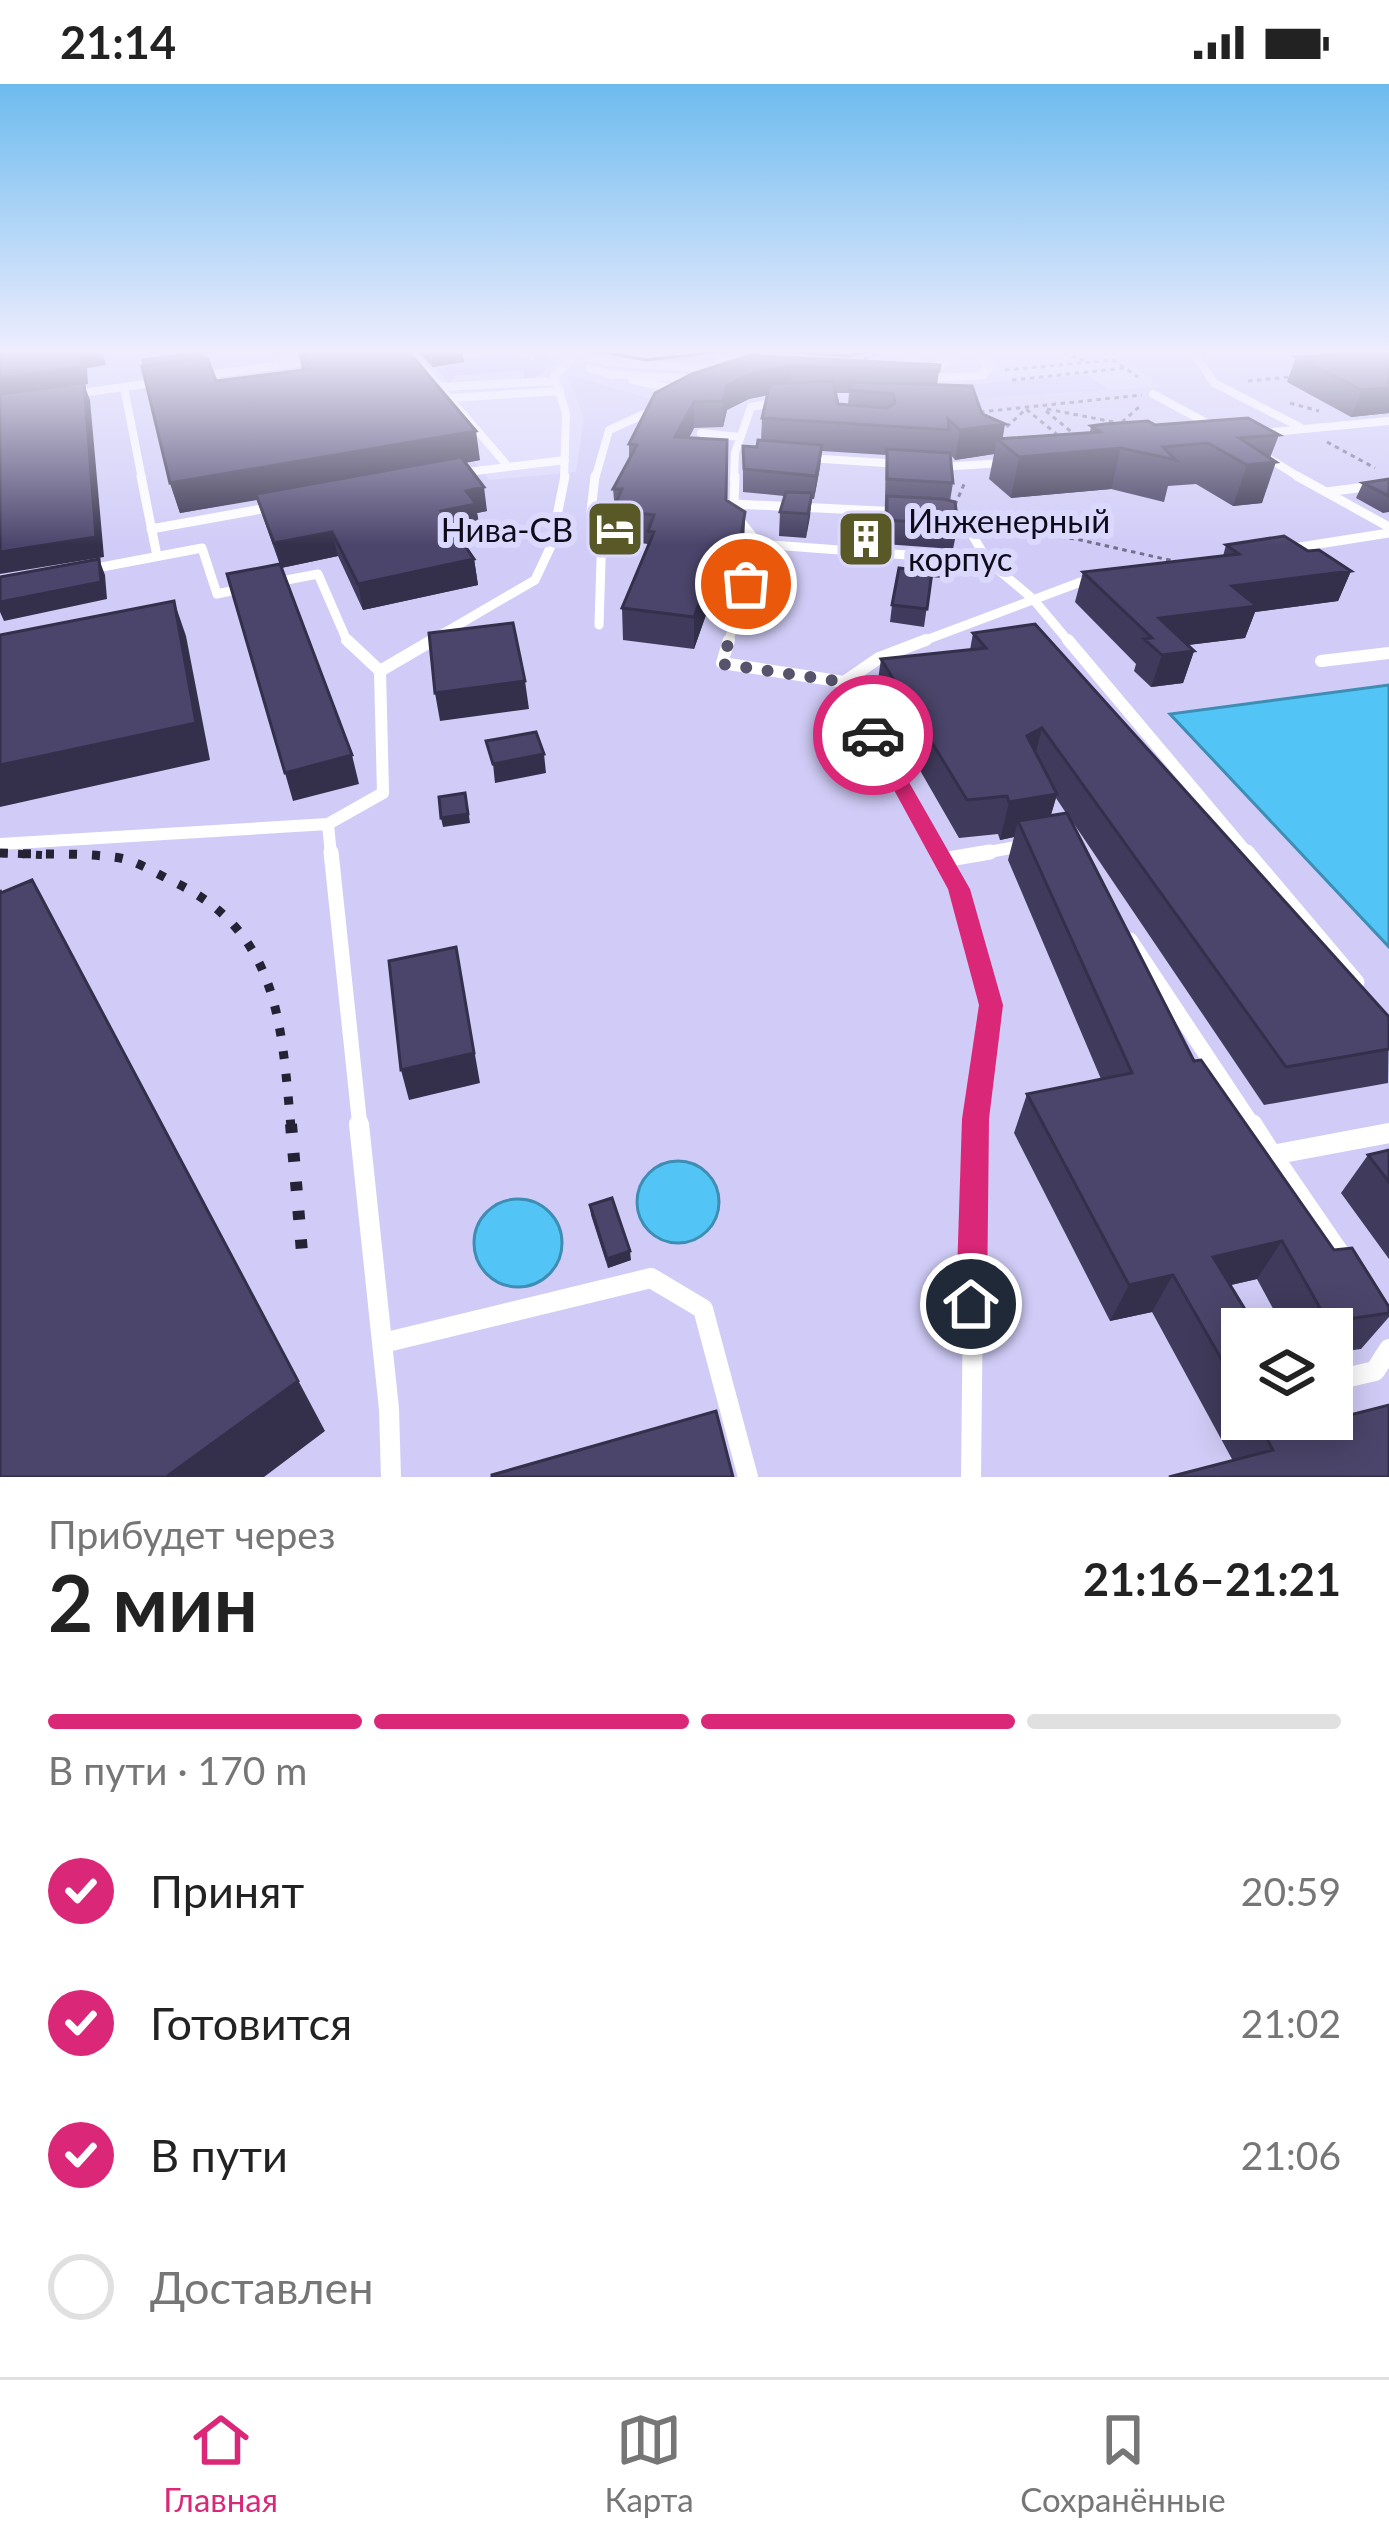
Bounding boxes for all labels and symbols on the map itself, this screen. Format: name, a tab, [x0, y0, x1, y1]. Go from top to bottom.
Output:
hotel icon: Нива-СВ	[584, 498, 646, 560]
place label: Инженерный корпус	[908, 500, 1110, 578]
building icon: Инженерный корпус	[835, 508, 897, 570]
place label: Нива-СВ	[441, 509, 573, 549]
pin	[695, 533, 797, 635]
courier	[813, 675, 933, 795]
pin	[920, 1253, 1022, 1355]

